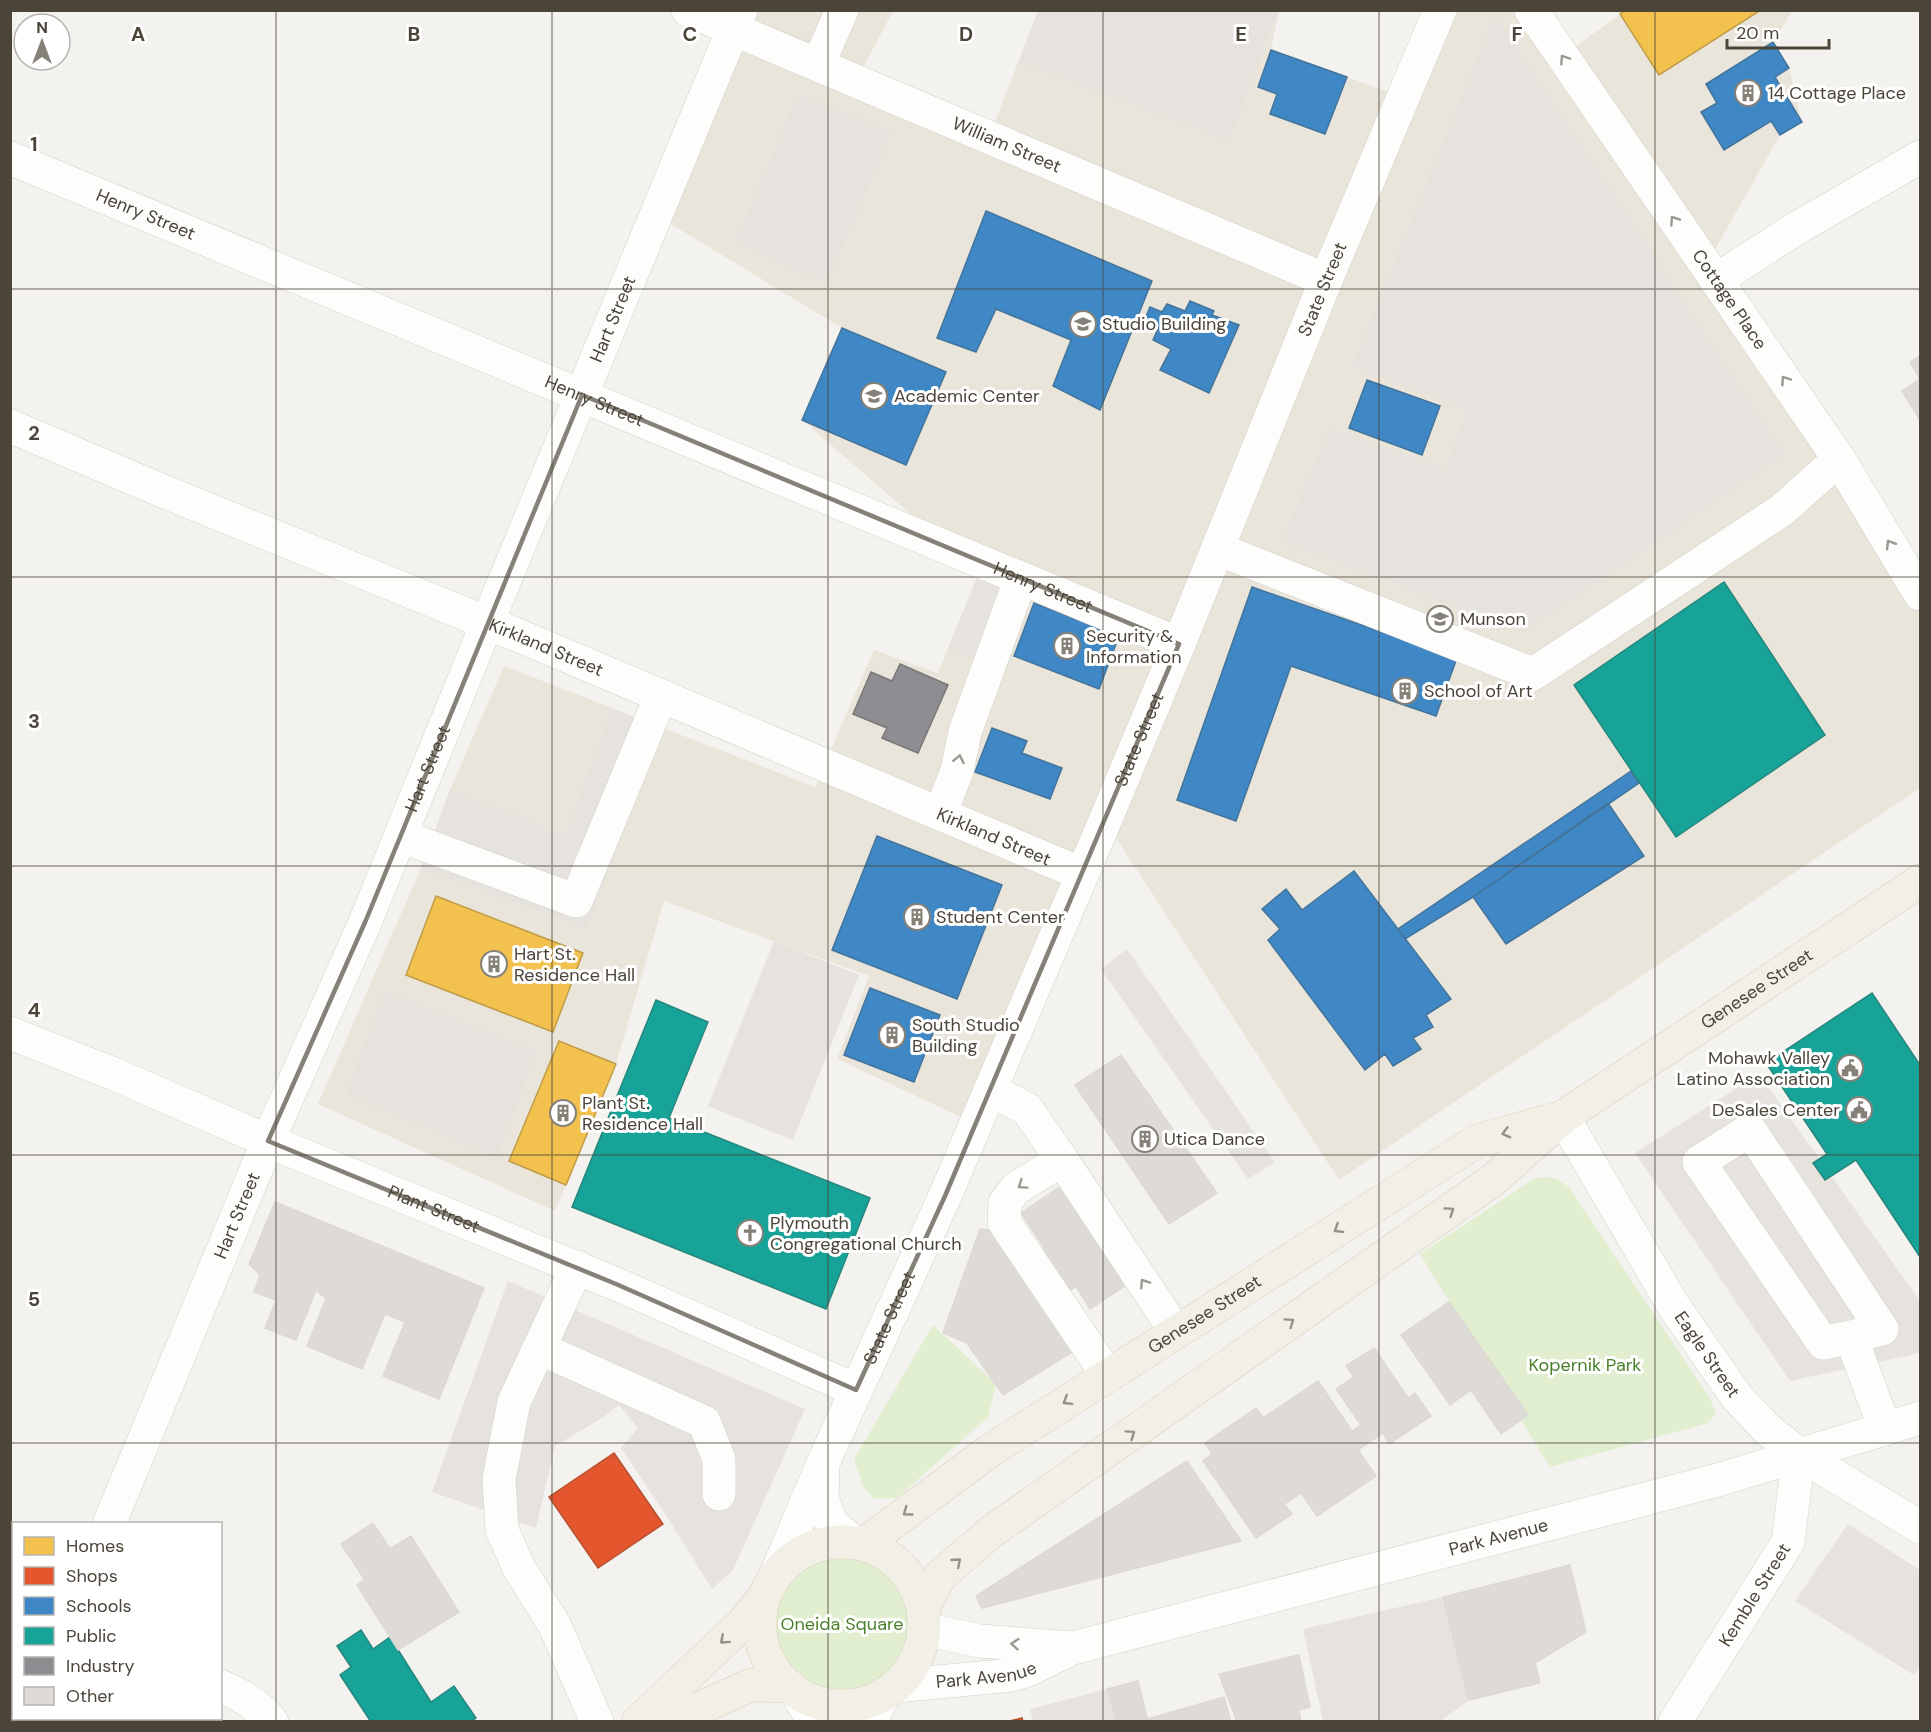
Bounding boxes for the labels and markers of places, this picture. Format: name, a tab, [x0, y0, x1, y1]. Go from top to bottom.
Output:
building icon: 14 Cottage Place	[1733, 78, 1763, 108]
place label: 14 Cottage Place	[1768, 81, 1906, 105]
school or university icon: Studio Building	[1068, 309, 1098, 339]
place label: Studio Building	[1102, 312, 1226, 336]
school or university icon: Academic Center	[859, 381, 889, 411]
place label: Academic Center	[894, 384, 1040, 408]
school or university icon: Munson	[1425, 604, 1455, 634]
place label: Munson	[1460, 607, 1526, 631]
place label: Security & Information	[1086, 624, 1182, 669]
building icon: Security & Information	[1052, 631, 1082, 661]
building icon: School of Art	[1390, 676, 1420, 706]
place label: School of Art	[1424, 679, 1533, 703]
building icon: Student Center	[902, 902, 932, 932]
place label: Student Center	[936, 905, 1065, 929]
place label: Hart St. Residence Hall	[514, 942, 635, 987]
building icon: Hart St. Residence Hall	[479, 949, 509, 979]
place label: South Studio Building	[912, 1013, 1020, 1058]
building icon: South Studio Building	[877, 1020, 907, 1050]
place label: Mohawk Valley Latino Association	[1677, 1046, 1830, 1091]
public building icon: Mohawk Valley Latino Association	[1835, 1053, 1865, 1083]
place label: Plant St. Residence Hall	[582, 1091, 703, 1136]
public building icon: DeSales Center	[1844, 1095, 1874, 1125]
building icon: Plant St. Residence Hall	[548, 1098, 578, 1128]
place label: DeSales Center	[1712, 1098, 1840, 1122]
building icon: Utica Dance	[1130, 1124, 1160, 1154]
place label: Utica Dance	[1164, 1127, 1265, 1151]
place label: Plymouth Congregational Church	[770, 1211, 962, 1256]
church icon: Plymouth Congregational Church	[735, 1218, 765, 1248]

